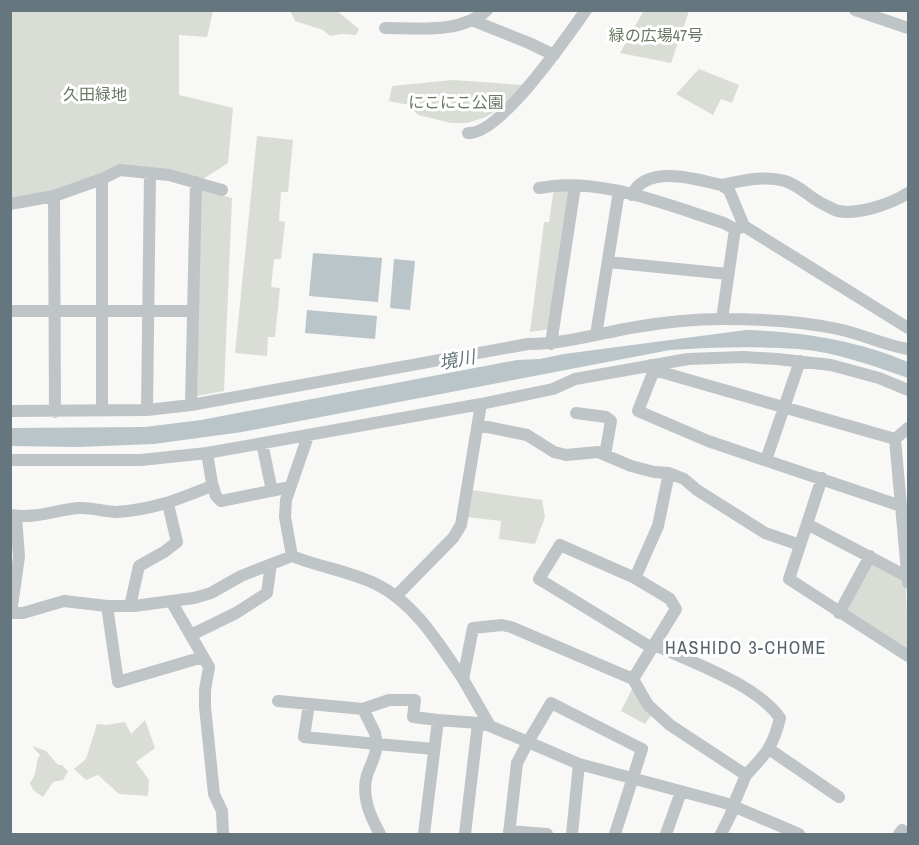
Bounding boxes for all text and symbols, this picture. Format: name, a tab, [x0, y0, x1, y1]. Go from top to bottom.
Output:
park label: 緑の広場47号	[609, 24, 703, 46]
park label: 久田緑地	[63, 83, 127, 105]
park label: にこにこ公園	[408, 91, 504, 113]
water label: 境川	[437, 343, 479, 375]
district label: HASHIDO 3-CHOME	[665, 635, 827, 660]

